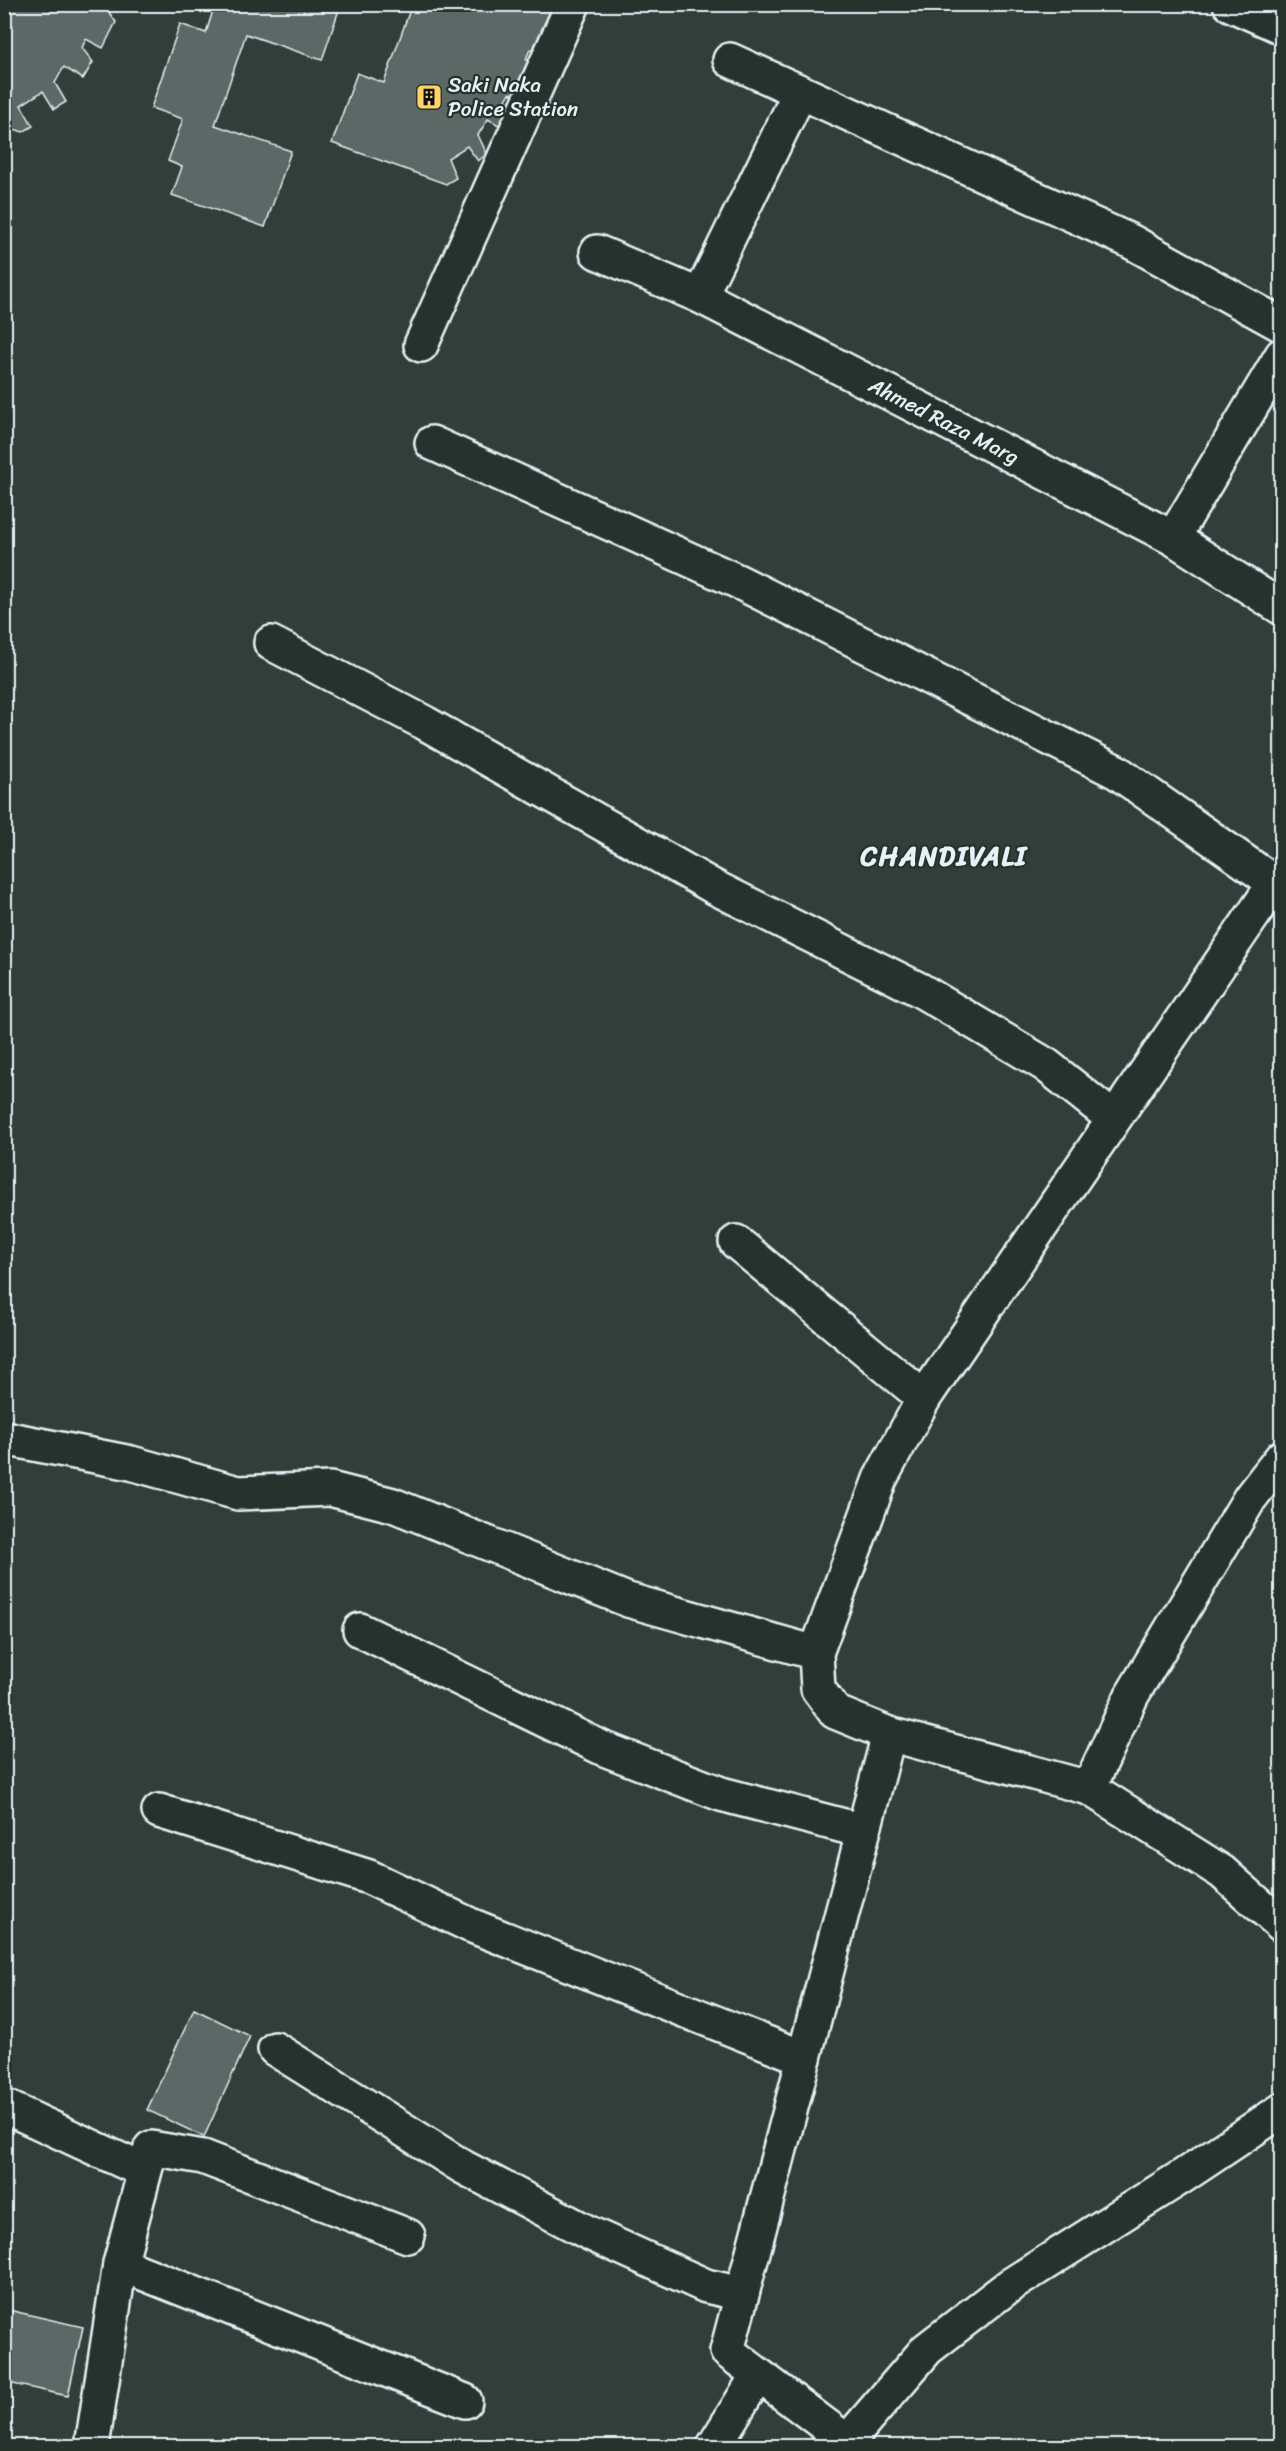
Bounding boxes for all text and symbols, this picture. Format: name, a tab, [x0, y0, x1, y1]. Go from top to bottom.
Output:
place label: Saki Naka Police Station	[448, 66, 578, 128]
building icon: Saki Naka Police Station	[414, 82, 444, 112]
street label: Ahmed Raza Marg	[861, 366, 1026, 475]
district label: CHANDIVALI	[859, 832, 1028, 880]

